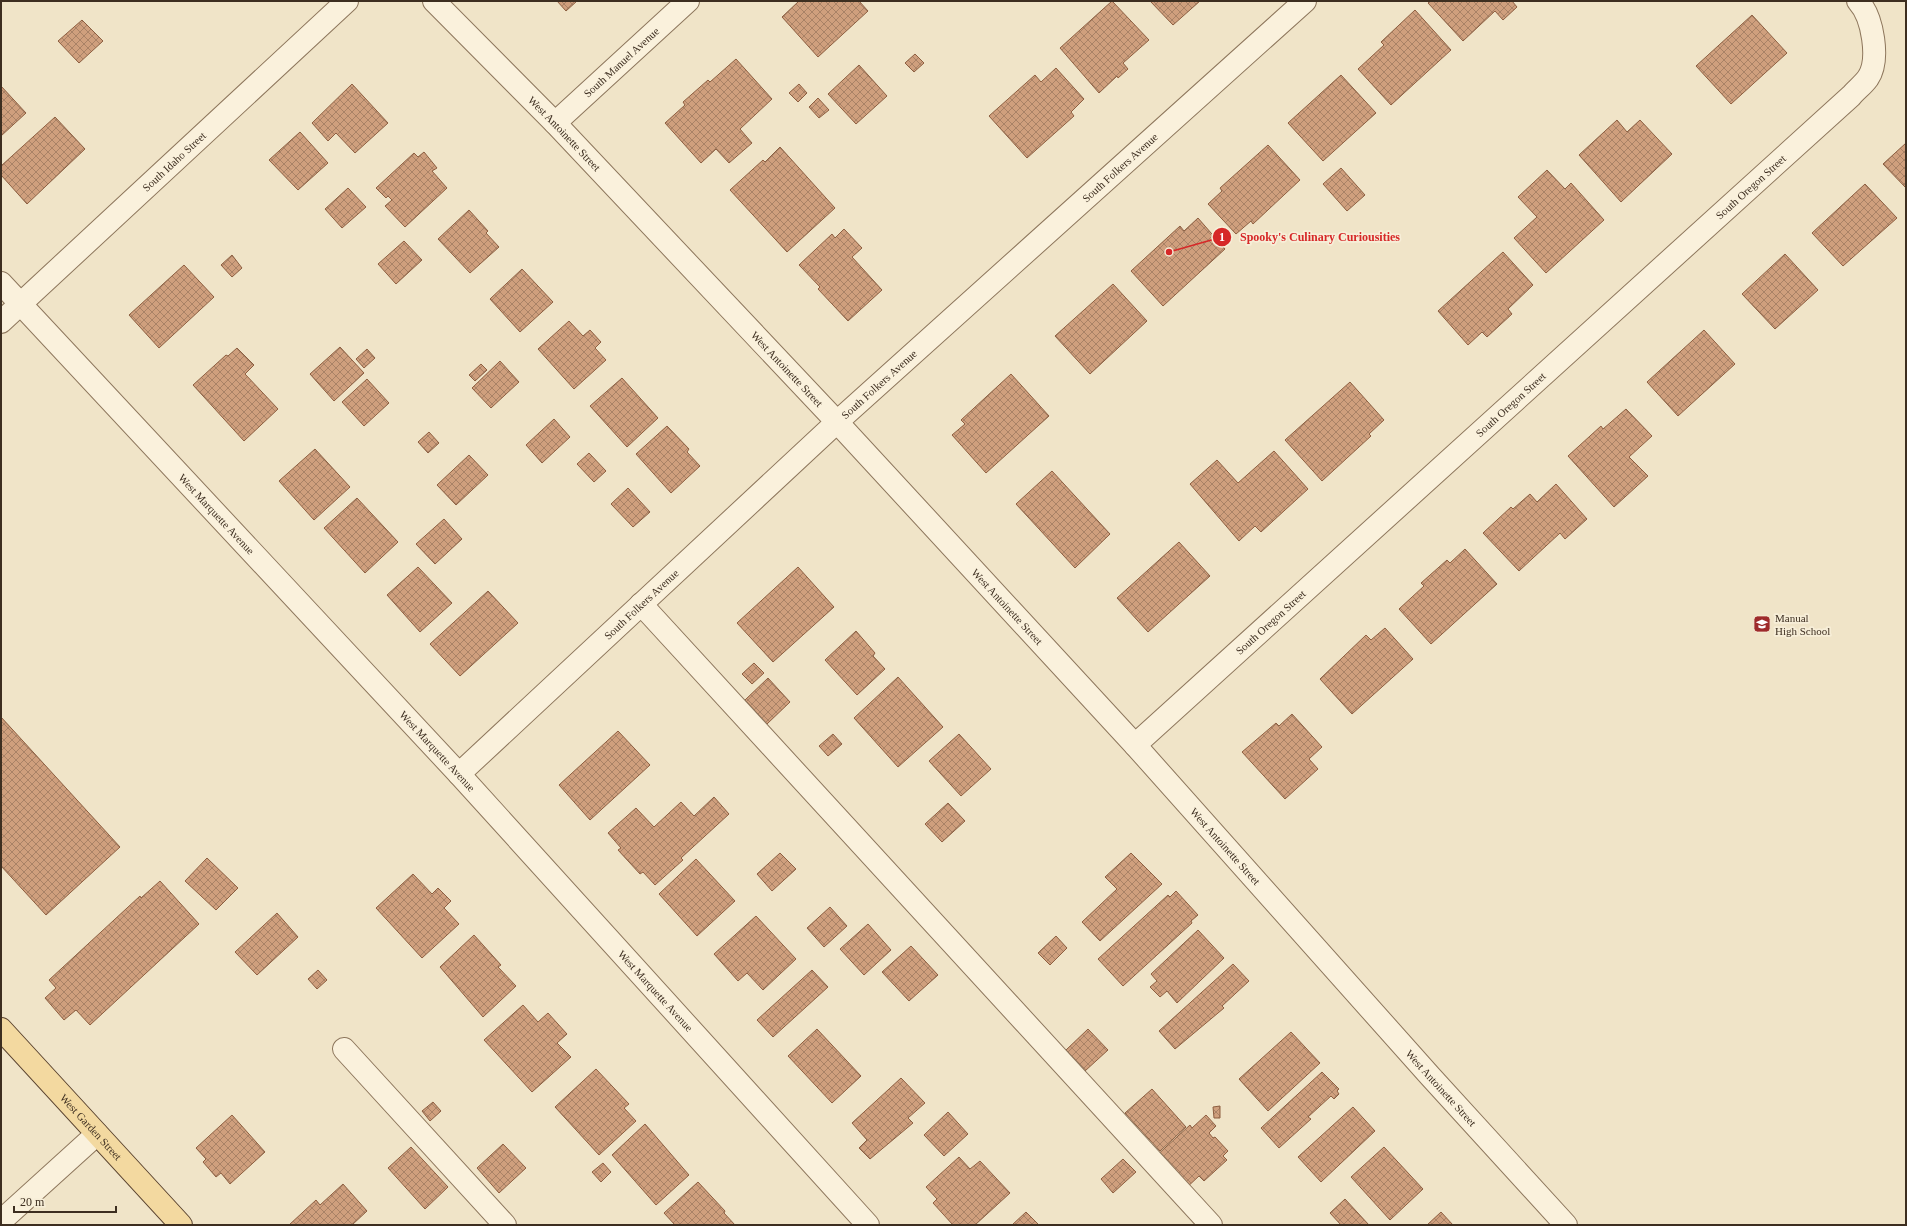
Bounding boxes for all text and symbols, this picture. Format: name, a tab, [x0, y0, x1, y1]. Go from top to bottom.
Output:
street label: South Manuel Avenue	[581, 25, 661, 100]
street label: West Antoinette Street	[526, 94, 603, 173]
street label: South Idaho Street	[140, 129, 208, 194]
street label: South Folkers Avenue	[1080, 131, 1160, 204]
street label: South Oregon Street	[1713, 152, 1788, 222]
callout: Spooky's Culinary Curiousities	[1212, 225, 1408, 249]
text: 1	[1219, 230, 1225, 244]
text: Spooky's Culinary Curiousities	[1240, 230, 1400, 244]
street label: West Antoinette Street	[749, 329, 825, 409]
street label: South Folkers Avenue	[839, 347, 919, 421]
street label: South Oregon Street	[1473, 370, 1548, 439]
street label: West Marquette Avenue	[176, 471, 257, 557]
street label: West Antoinette Street	[969, 566, 1045, 647]
street label: South Folkers Avenue	[602, 567, 681, 642]
street label: South Oregon Street	[1233, 587, 1308, 657]
place label: Manual High School	[1775, 612, 1830, 637]
school or university icon: Manual High School	[1752, 614, 1772, 634]
street label: West Marquette Avenue	[397, 708, 478, 794]
street label: West Antoinette Street	[1188, 805, 1263, 887]
street label: West Marquette Avenue	[616, 948, 695, 1034]
street label: West Antoinette Street	[1403, 1047, 1479, 1129]
street label: West Garden Street	[58, 1091, 124, 1162]
scale bar	[14, 1188, 116, 1214]
text: 20 m	[20, 1195, 45, 1209]

